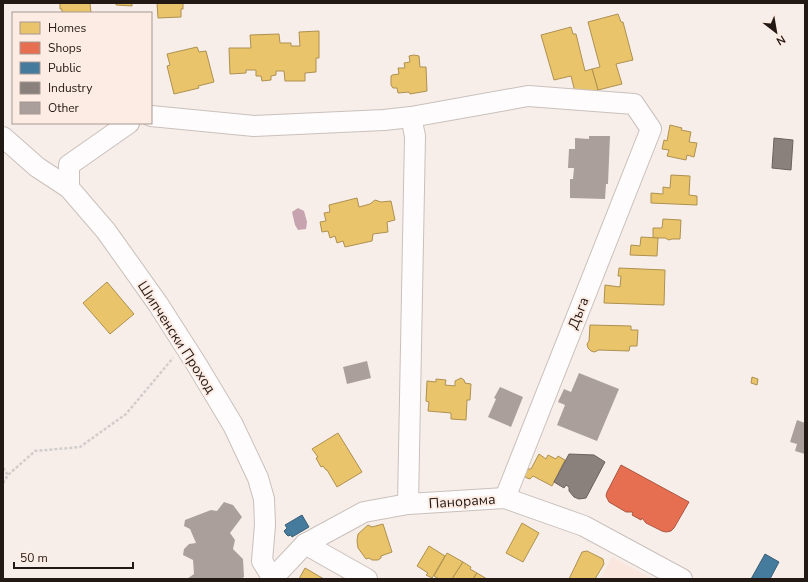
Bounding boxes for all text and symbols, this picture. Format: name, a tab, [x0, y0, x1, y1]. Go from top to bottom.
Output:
legend	[12, 12, 152, 124]
north arrow	[756, 12, 796, 52]
text: Homes	[48, 20, 86, 36]
text: N	[774, 32, 788, 49]
text: Shops	[48, 40, 82, 56]
text: Public	[48, 60, 82, 76]
text: Industry	[48, 80, 93, 96]
text: Other	[48, 100, 80, 116]
street label: Шипченски Проход	[133, 277, 220, 397]
street label: Дъга	[563, 294, 593, 332]
street label: Панорама	[428, 490, 496, 513]
scale bar	[14, 544, 133, 570]
text: 50 m	[20, 550, 48, 566]

